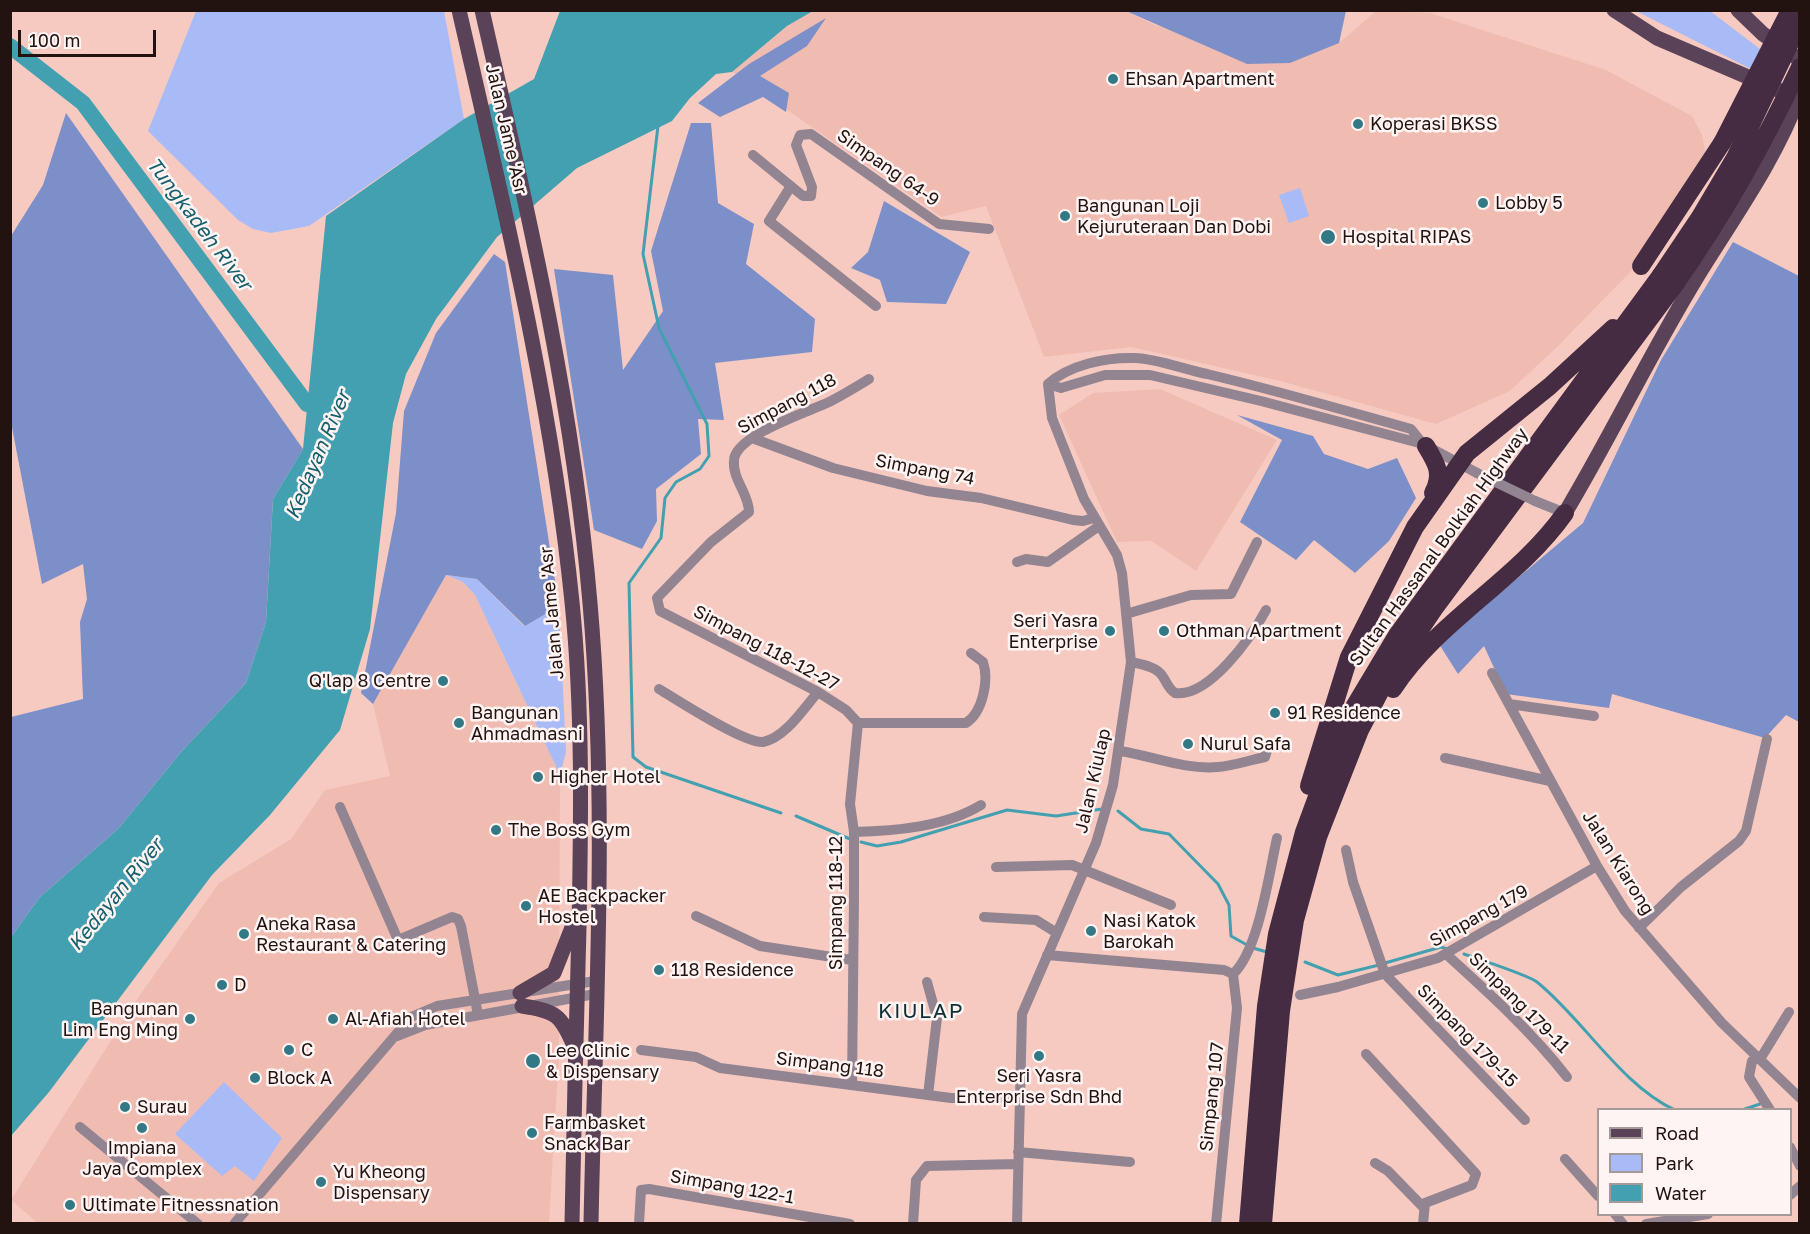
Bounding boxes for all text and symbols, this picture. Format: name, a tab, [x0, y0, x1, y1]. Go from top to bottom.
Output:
scale bar	[21, 18, 159, 56]
text: 100 m	[29, 29, 80, 51]
street label: Jalan Jame 'Asr	[480, 61, 532, 197]
place label: Ehsan Apartment	[1125, 68, 1275, 90]
marker: Ehsan Apartment	[1106, 72, 1120, 86]
place label: Koperasi BKSS	[1370, 113, 1497, 135]
marker: Koperasi BKSS	[1351, 117, 1365, 131]
street label: Simpang 64-9	[833, 125, 943, 211]
water label: Tungkadeh River	[141, 153, 257, 295]
place label: Lobby 5	[1495, 192, 1563, 214]
place label: Bangunan Loji Kejuruteraan Dan Dobi	[1077, 195, 1271, 238]
marker: Lobby 5	[1476, 196, 1490, 210]
marker: Bangunan Loji Kejuruteraan Dan Dobi	[1058, 209, 1072, 223]
place label: Hospital RIPAS	[1342, 226, 1471, 248]
marker: Hospital RIPAS	[1319, 228, 1337, 246]
street label: Simpang 118	[734, 369, 840, 439]
water label: Kedayan River	[280, 387, 356, 523]
street label: Sultan Hassanal Bolkiah Highway	[1345, 424, 1533, 670]
street label: Simpang 74	[874, 450, 976, 490]
street label: Jalan Jame 'Asr	[535, 545, 569, 681]
street label: Simpang 118-12-27	[690, 601, 842, 695]
place label: Seri Yasra Enterprise	[1009, 610, 1098, 652]
place label: Othman Apartment	[1176, 620, 1342, 642]
marker: Seri Yasra Enterprise	[1103, 624, 1117, 638]
marker: Othman Apartment	[1157, 624, 1171, 638]
place label: Q'lap 8 Centre	[309, 670, 431, 692]
marker: Q'lap 8 Centre	[436, 674, 450, 688]
place label: Bangunan Ahmadmasni	[471, 702, 583, 744]
place label: 91 Residence	[1287, 702, 1401, 724]
marker: 91 Residence	[1268, 706, 1282, 720]
marker: Bangunan Ahmadmasni	[452, 716, 466, 730]
street label: Jalan Kiulap	[1070, 727, 1116, 835]
place label: Nurul Safa	[1200, 733, 1291, 755]
marker: Nurul Safa	[1181, 737, 1195, 751]
place label: Higher Hotel	[550, 766, 660, 788]
marker: Higher Hotel	[531, 770, 545, 784]
street label: Jalan Kiarong	[1577, 807, 1659, 919]
place label: The Boss Gym	[508, 819, 630, 841]
marker: The Boss Gym	[489, 823, 503, 837]
water label: Kedayan River	[64, 834, 168, 956]
street label: Simpang 118-12	[825, 836, 847, 970]
street label: Simpang 179	[1426, 880, 1532, 952]
place label: AE Backpacker Hostel	[538, 885, 666, 928]
marker: AE Backpacker Hostel	[519, 899, 533, 913]
place label: Nasi Katok Barokah	[1103, 910, 1196, 952]
place label: Aneka Rasa Restaurant & Catering	[256, 913, 446, 956]
marker: Nasi Katok Barokah	[1084, 924, 1098, 938]
marker: Aneka Rasa Restaurant & Catering	[237, 927, 251, 941]
street label: Simpang 179-11	[1464, 948, 1574, 1058]
place label: 118 Residence	[671, 959, 794, 981]
marker: 118 Residence	[652, 963, 666, 977]
place label: D	[234, 974, 247, 996]
marker: D	[215, 978, 229, 992]
street label: Simpang 179-15	[1412, 980, 1522, 1092]
place label: Bangunan Lim Eng Ming	[62, 998, 178, 1040]
district label: KIULAP	[878, 998, 964, 1024]
place label: Al-Afiah Hotel	[345, 1008, 465, 1030]
marker: Bangunan Lim Eng Ming	[183, 1012, 197, 1026]
marker: Al-Afiah Hotel	[326, 1012, 340, 1026]
place label: C	[301, 1039, 313, 1061]
place label: Lee Clinic & Dispensary	[546, 1040, 659, 1082]
street label: Simpang 107	[1196, 1041, 1228, 1153]
marker: C	[282, 1043, 296, 1057]
street label: Simpang 118	[775, 1048, 885, 1082]
marker: Seri Yasra Enterprise Sdn Bhd	[1032, 1049, 1046, 1063]
marker: Lee Clinic & Dispensary	[524, 1052, 542, 1070]
place label: Seri Yasra Enterprise Sdn Bhd	[956, 1065, 1122, 1108]
place label: Block A	[267, 1067, 332, 1089]
marker: Block A	[248, 1071, 262, 1085]
place label: Surau	[137, 1096, 187, 1118]
marker: Surau	[118, 1100, 132, 1114]
legend	[1597, 1108, 1792, 1216]
place label: Farmbasket Snack Bar	[544, 1112, 646, 1154]
marker: Impiana Jaya Complex	[135, 1121, 149, 1135]
text: Road	[1655, 1122, 1699, 1144]
marker: Farmbasket Snack Bar	[525, 1126, 539, 1140]
place label: Impiana Jaya Complex	[82, 1137, 202, 1180]
text: Park	[1655, 1152, 1694, 1174]
place label: Yu Kheong Dispensary	[333, 1161, 430, 1204]
street label: Simpang 122-1	[668, 1165, 796, 1209]
marker: Yu Kheong Dispensary	[314, 1175, 328, 1189]
text: Water	[1655, 1182, 1706, 1204]
place label: Ultimate Fitnessnation	[82, 1194, 279, 1216]
marker: Ultimate Fitnessnation	[63, 1198, 77, 1212]

